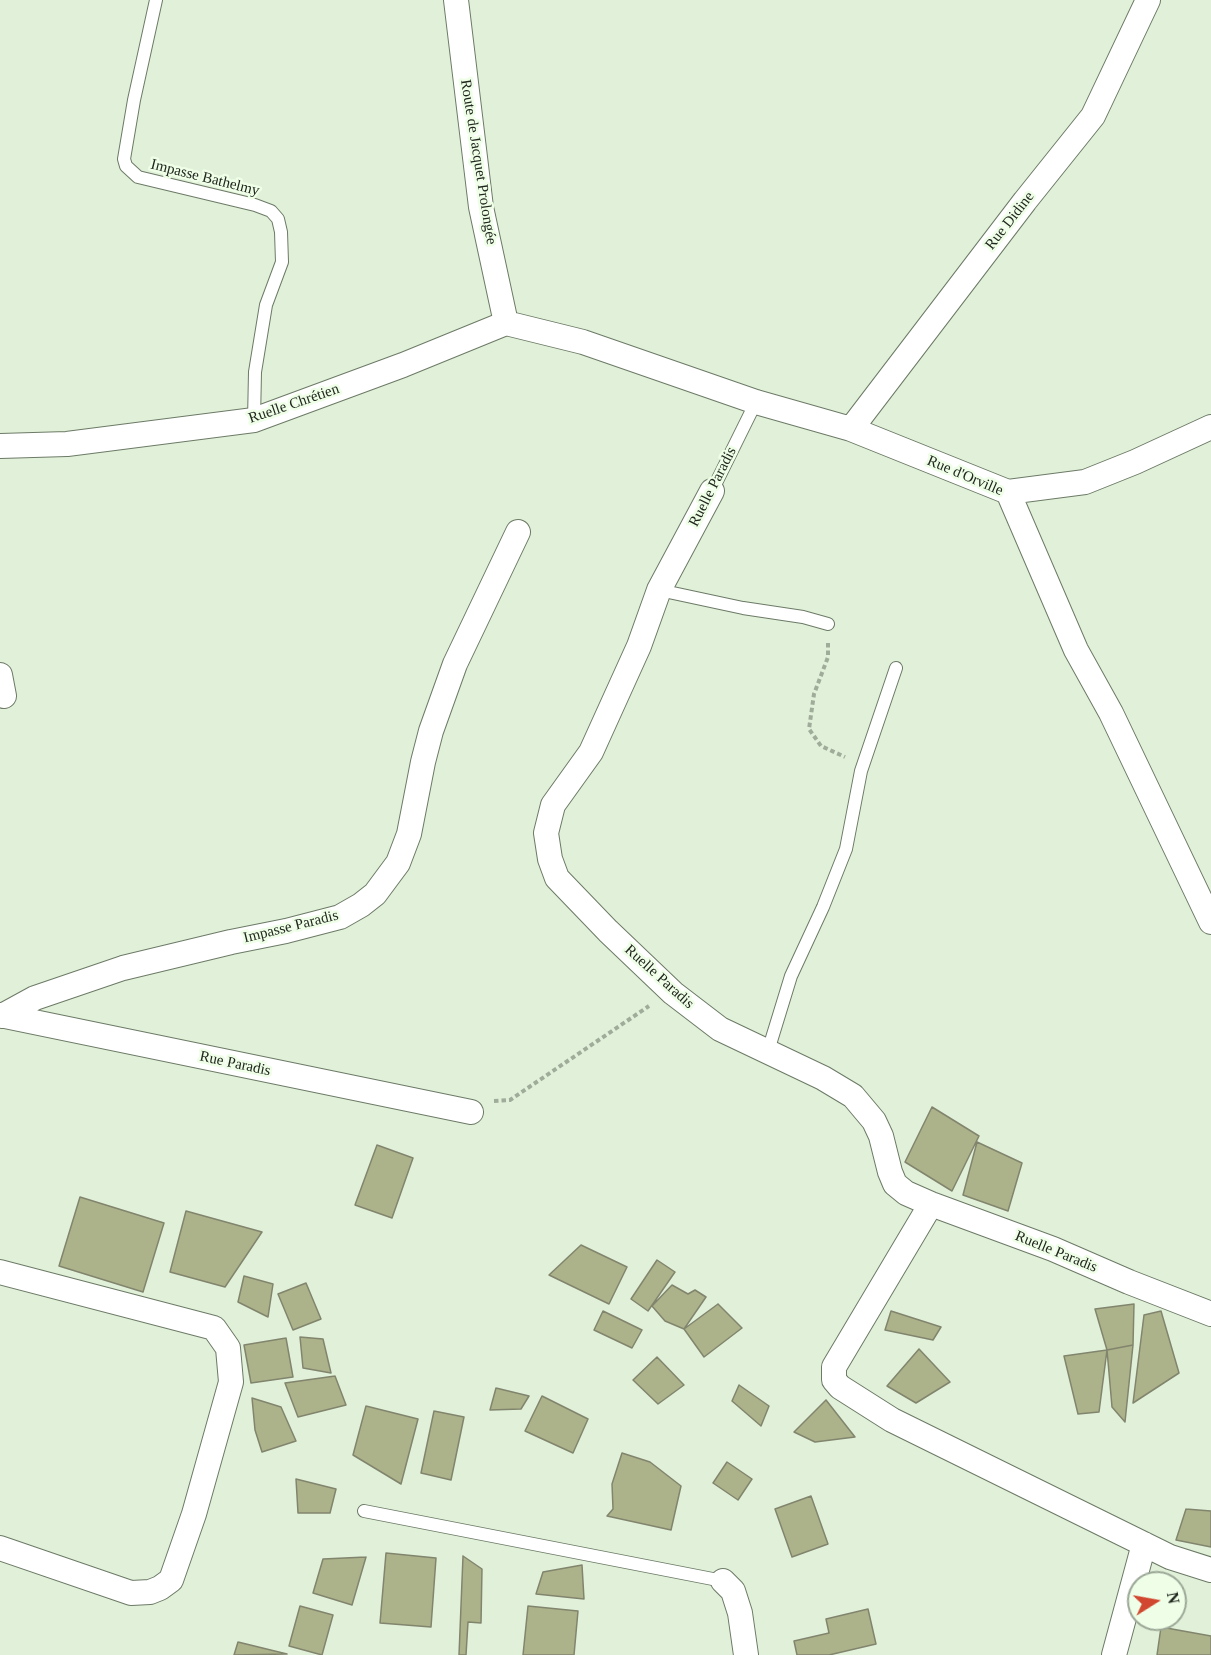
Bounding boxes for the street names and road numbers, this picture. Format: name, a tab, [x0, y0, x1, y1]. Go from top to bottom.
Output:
street label: Route de Jacquet Prolongée	[456, 78, 500, 246]
street label: Impasse Bathelmy	[149, 156, 261, 200]
street label: Rue Didine	[982, 188, 1038, 254]
street label: Ruelle Chrétien	[246, 380, 342, 428]
street label: Ruelle Paradis	[685, 444, 741, 530]
street label: Rue d'Orville	[924, 452, 1006, 500]
street label: Impasse Paradis	[242, 907, 340, 947]
street label: Ruelle Paradis	[621, 941, 697, 1013]
street label: Rue Paradis	[198, 1048, 272, 1080]
street label: Ruelle Paradis	[1012, 1227, 1100, 1277]

